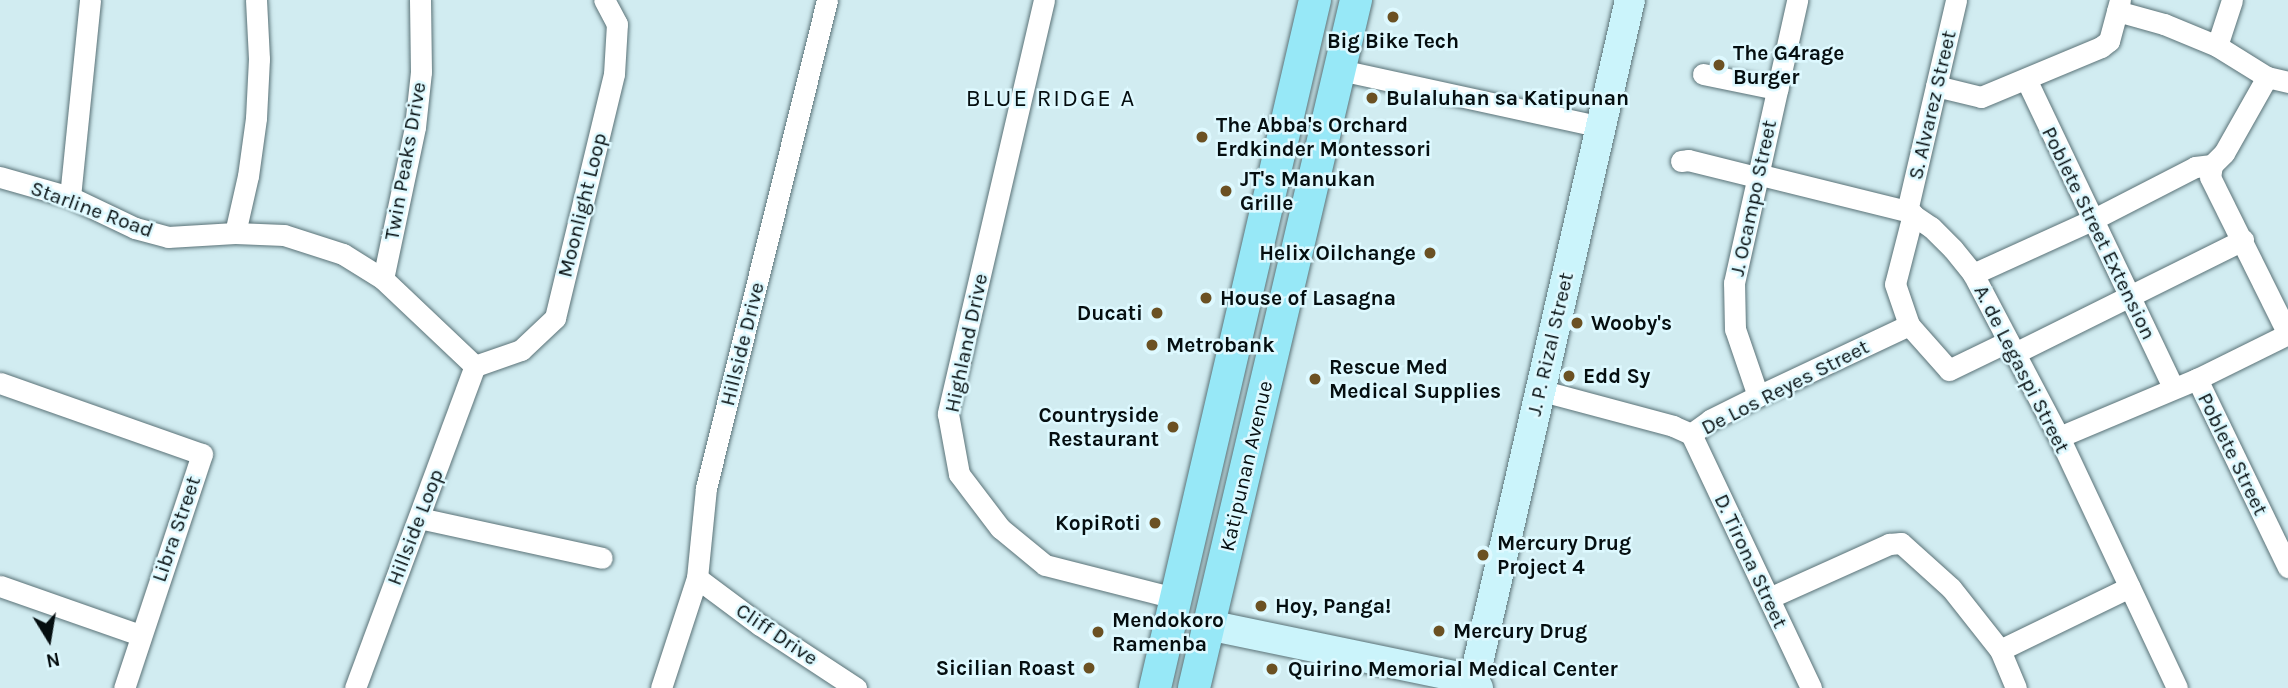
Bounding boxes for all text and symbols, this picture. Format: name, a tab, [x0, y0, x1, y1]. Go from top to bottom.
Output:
marker: Big Bike Tech	[1385, 9, 1401, 25]
place label: Big Bike Tech	[1327, 28, 1459, 54]
street label: S. Alvarez Street	[1903, 28, 1961, 182]
place label: The G4rage Burger	[1733, 40, 1844, 90]
marker: The G4rage Burger	[1711, 57, 1727, 73]
street label: Twin Peaks Drive	[379, 80, 431, 242]
district label: BLUE RIDGE A	[967, 85, 1135, 113]
place label: Bulaluhan sa Katipunan	[1386, 85, 1629, 111]
marker: Bulaluhan sa Katipunan	[1364, 90, 1380, 106]
place label: The Abba's Orchard Erdkinder Montessori	[1216, 112, 1431, 162]
street label: J. Ocampo Street	[1724, 118, 1782, 278]
street label: Poblete Street Extension	[2036, 122, 2162, 344]
marker: The Abba's Orchard Erdkinder Montessori	[1194, 129, 1210, 145]
street label: Moonlight Loop	[552, 130, 612, 280]
place label: JT's Manukan Grille	[1240, 166, 1375, 216]
street label: Starline Road	[27, 175, 157, 243]
marker: JT's Manukan Grille	[1218, 183, 1234, 199]
place label: Helix Oilchange	[1259, 240, 1416, 266]
marker: Helix Oilchange	[1422, 245, 1438, 261]
street label: J. P. Rizal Street	[1521, 270, 1579, 418]
street label: Highland Drive	[939, 271, 993, 415]
street label: Hillside Drive	[714, 280, 770, 408]
street label: A. de Legaspi Street	[1969, 281, 2075, 457]
place label: House of Lasagna	[1220, 285, 1396, 311]
marker: House of Lasagna	[1198, 290, 1214, 306]
place label: Ducati	[1077, 300, 1143, 326]
marker: Ducati	[1149, 305, 1165, 321]
place label: Wooby's	[1591, 310, 1672, 336]
marker: Wooby's	[1569, 315, 1585, 331]
place label: Metrobank	[1166, 332, 1275, 358]
street label: De Los Reyes Street	[1697, 334, 1873, 440]
marker: Metrobank	[1144, 337, 1160, 353]
place label: Rescue Med Medical Supplies	[1329, 354, 1501, 404]
place label: Edd Sy	[1583, 363, 1650, 389]
marker: Edd Sy	[1561, 368, 1577, 384]
marker: Rescue Med Medical Supplies	[1307, 371, 1323, 387]
street label: Katipunan Avenue	[1214, 378, 1278, 554]
street label: Poblete Street	[2192, 388, 2274, 520]
place label: Countryside Restaurant	[1038, 402, 1159, 452]
marker: Countryside Restaurant	[1165, 419, 1181, 435]
street label: Hillside Loop	[381, 465, 449, 589]
street label: Libra Street	[146, 473, 206, 585]
street label: D. Tirona Street	[1709, 490, 1793, 632]
place label: KopiRoti	[1055, 510, 1141, 536]
marker: KopiRoti	[1147, 515, 1163, 531]
place label: Mercury Drug Project 4	[1497, 530, 1631, 580]
marker: Mercury Drug Project 4	[1475, 547, 1491, 563]
place label: Hoy, Panga!	[1275, 593, 1391, 619]
street label: Cliff Drive	[731, 597, 823, 671]
marker: Hoy, Panga!	[1253, 598, 1269, 614]
north arrow	[14, 604, 84, 674]
place label: Mendokoro Ramenba	[1112, 607, 1224, 657]
place label: Mercury Drug	[1453, 618, 1587, 644]
marker: Mercury Drug	[1431, 623, 1447, 639]
marker: Mendokoro Ramenba	[1090, 624, 1106, 640]
text: N	[44, 648, 62, 672]
place label: Sicilian Roast	[936, 655, 1075, 681]
place label: Quirino Memorial Medical Center	[1288, 656, 1618, 682]
marker: Quirino Memorial Medical Center	[1262, 659, 1282, 679]
marker: Sicilian Roast	[1081, 660, 1097, 676]

